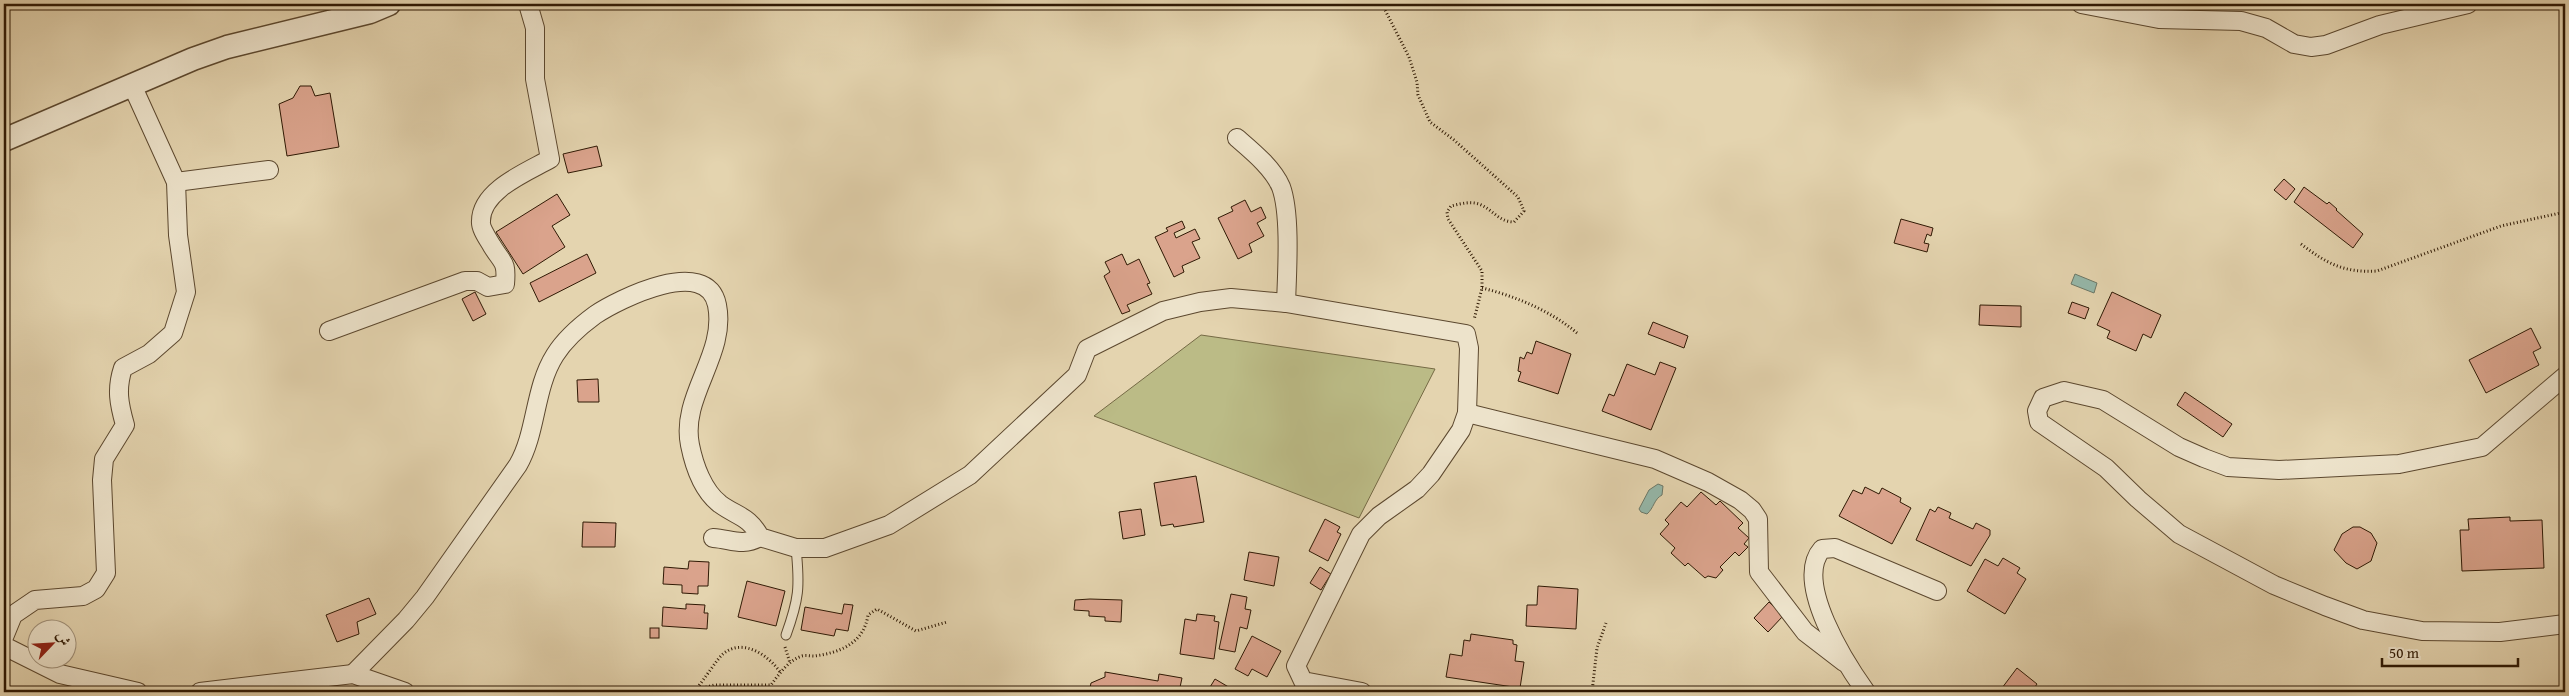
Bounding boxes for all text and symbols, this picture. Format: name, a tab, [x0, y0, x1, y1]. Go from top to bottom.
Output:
north arrow	[28, 618, 78, 668]
text: ش	[52, 628, 76, 649]
scale bar	[2382, 636, 2518, 668]
text: 50 m	[2389, 642, 2420, 663]

